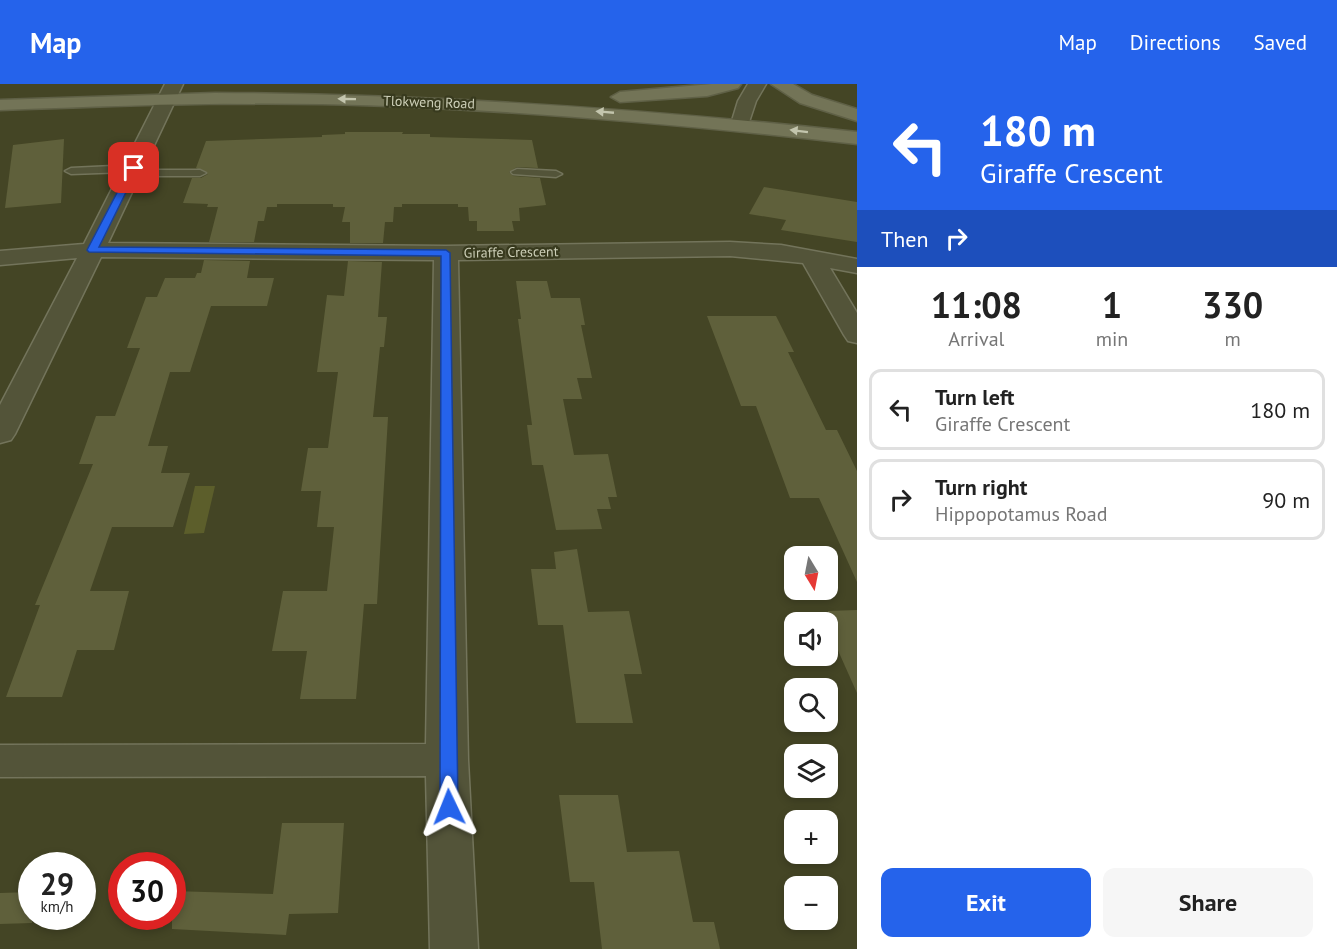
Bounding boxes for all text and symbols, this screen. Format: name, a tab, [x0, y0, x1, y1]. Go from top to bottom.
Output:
text: Map	[30, 24, 81, 61]
text: Map	[1058, 29, 1097, 56]
text: Directions	[1130, 29, 1221, 56]
text: Saved	[1254, 29, 1307, 56]
street label: Tlokweng Road	[383, 91, 475, 113]
one-way arrow	[338, 94, 357, 104]
text: 180 m	[980, 103, 1096, 158]
one-way arrow	[595, 107, 614, 117]
icon: left	[881, 108, 959, 186]
one-way arrow	[789, 126, 808, 135]
pin	[108, 142, 159, 193]
icon: arrive	[117, 151, 150, 184]
text: Giraffe Crescent	[980, 156, 1163, 190]
icon: right	[940, 222, 973, 255]
text: Then	[881, 225, 928, 253]
street label: Giraffe Crescent	[464, 242, 559, 262]
text: 11:08	[931, 281, 1022, 328]
text: 1	[1102, 281, 1122, 328]
text: 330	[1202, 281, 1263, 328]
text: Arrival	[948, 326, 1004, 352]
text: min	[1096, 326, 1128, 352]
text: m	[1225, 326, 1241, 352]
text: Turn left	[935, 383, 1015, 411]
icon: left	[884, 393, 917, 426]
text: 180 m	[1250, 396, 1310, 424]
text: Giraffe Crescent	[935, 411, 1070, 437]
text: Turn right	[935, 473, 1027, 501]
icon: right	[884, 483, 917, 516]
text: 90 m	[1262, 486, 1310, 514]
text: Hippopotamus Road	[935, 501, 1108, 527]
north arrow	[784, 546, 838, 600]
map controls	[784, 546, 838, 930]
button: sound	[784, 612, 838, 666]
button: search	[784, 678, 838, 732]
button: layers	[784, 744, 838, 798]
position arrow	[417, 775, 481, 839]
button: +	[784, 810, 838, 864]
speed limit sign: 30	[108, 852, 186, 930]
text: 29	[40, 864, 74, 903]
button: Exit	[881, 868, 1091, 937]
button: Share	[1103, 868, 1313, 937]
button: −	[784, 876, 838, 930]
text: km/h	[41, 897, 73, 916]

